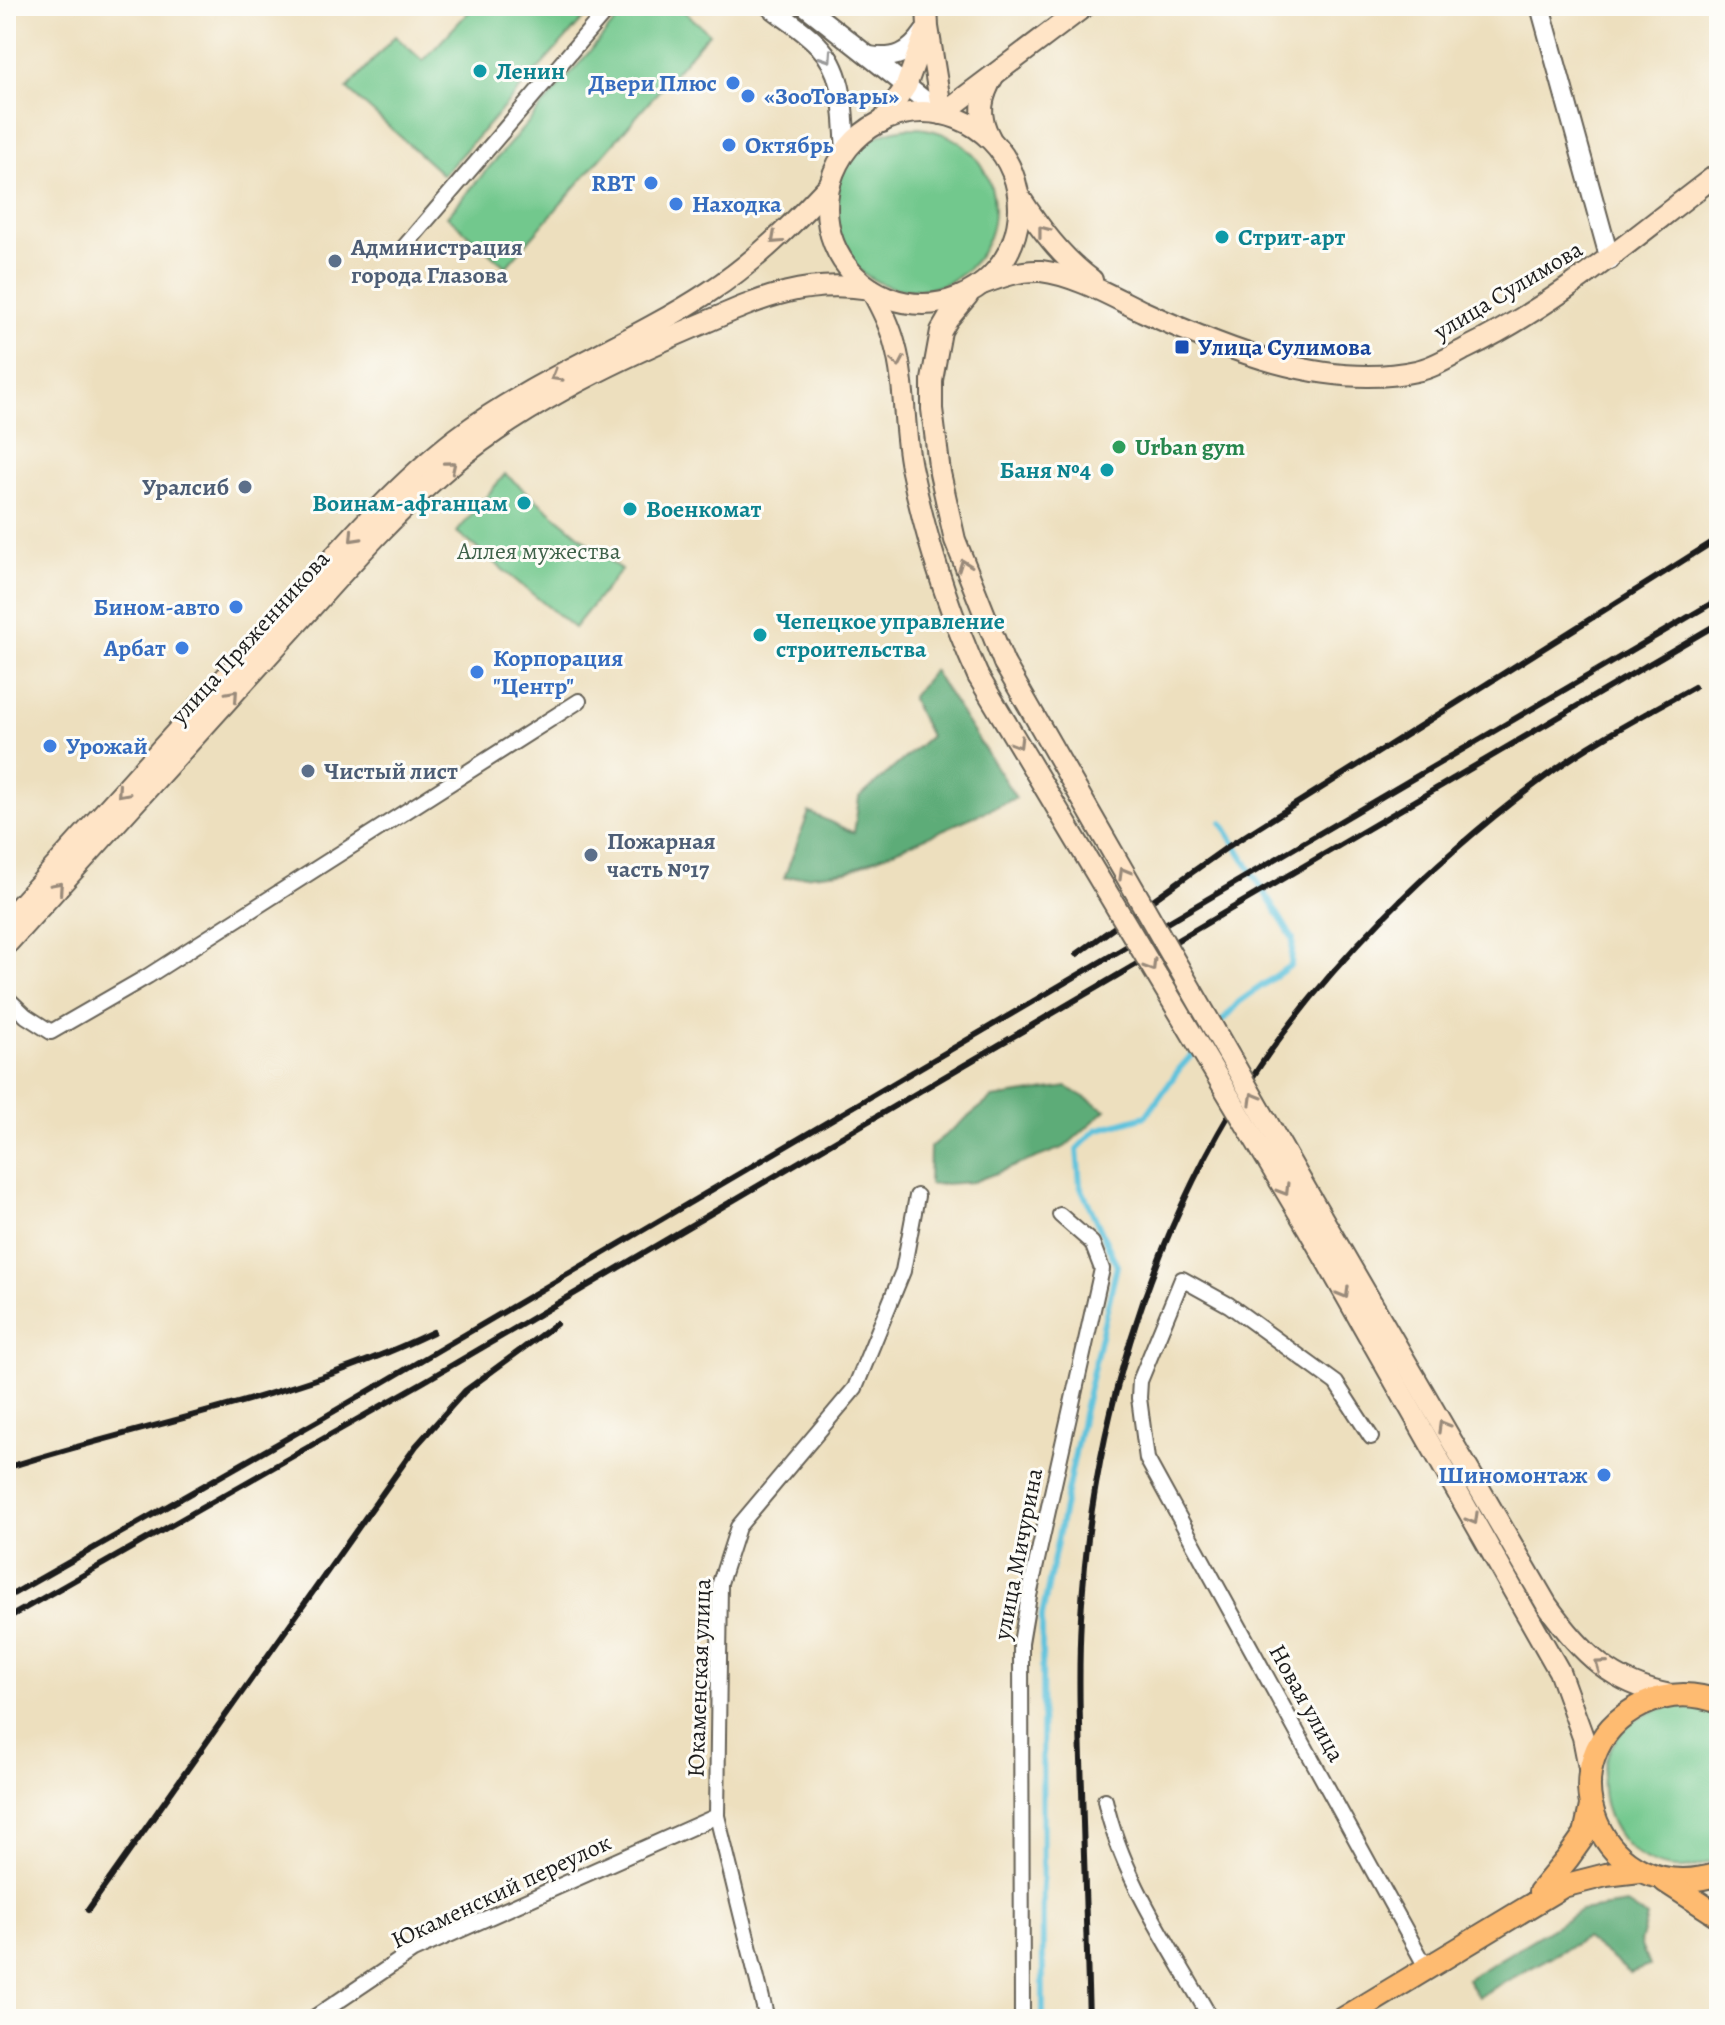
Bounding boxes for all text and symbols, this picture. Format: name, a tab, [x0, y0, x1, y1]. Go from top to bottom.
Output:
one-way arrow	[817, 49, 832, 63]
place label: Ленин	[496, 55, 565, 87]
marker: Ленин	[471, 62, 489, 80]
place label: Двери Плюс	[588, 67, 717, 99]
marker: Двери Плюс	[724, 74, 742, 92]
place label: «ЗооТовары»	[764, 80, 900, 112]
marker: «ЗооТовары»	[739, 87, 757, 105]
place label: Октябрь	[745, 129, 833, 161]
marker: Октябрь	[720, 136, 738, 154]
place label: RBT	[591, 167, 635, 199]
marker: RBT	[642, 174, 660, 192]
place label: Находка	[692, 188, 782, 220]
marker: Находка	[667, 195, 685, 213]
place label: Стрит-арт	[1238, 221, 1346, 253]
one-way arrow	[1039, 225, 1053, 240]
marker: Стрит-арт	[1213, 228, 1231, 246]
one-way arrow	[770, 230, 785, 244]
place label: Администрация города Глазова	[350, 231, 523, 291]
street label: улица Сулимова	[1427, 233, 1588, 348]
marker: Администрация города Глазова	[326, 252, 344, 270]
place label: Улица Сулимова	[1198, 331, 1372, 363]
marker: Улица Сулимова	[1173, 338, 1191, 356]
one-way arrow	[889, 355, 906, 369]
one-way arrow	[550, 366, 564, 382]
place label: Urban gym	[1135, 431, 1245, 463]
marker: Urban gym	[1110, 438, 1128, 456]
place label: Баня №4	[999, 454, 1091, 486]
one-way arrow	[442, 461, 456, 476]
marker: Баня №4	[1098, 461, 1116, 479]
place label: Уралсиб	[142, 471, 229, 503]
marker: Уралсиб	[236, 478, 254, 496]
place label: Воинам-афганцам	[312, 487, 508, 519]
place label: Военкомат	[646, 493, 762, 525]
marker: Воинам-афганцам	[515, 494, 533, 512]
marker: Военкомат	[621, 500, 639, 518]
one-way arrow	[348, 528, 363, 542]
park label: Аллея мужества	[456, 535, 621, 567]
street label: улица Пряженникова	[163, 543, 337, 732]
one-way arrow	[957, 558, 974, 572]
place label: Бином-авто	[93, 591, 220, 623]
marker: Бином-авто	[227, 598, 245, 616]
place label: Чепецкое управление строительства	[776, 605, 1005, 665]
marker: Чепецкое управление строительства	[751, 626, 769, 644]
place label: Арбат	[103, 632, 166, 664]
marker: Арбат	[173, 639, 191, 657]
place label: Корпорация "Центр"	[493, 642, 623, 702]
marker: Корпорация "Центр"	[468, 663, 486, 681]
one-way arrow	[224, 689, 238, 704]
place label: Урожай	[66, 730, 148, 762]
one-way arrow	[1009, 734, 1024, 749]
marker: Урожай	[41, 737, 59, 755]
place label: Чистый лист	[324, 755, 458, 787]
marker: Чистый лист	[299, 762, 317, 780]
one-way arrow	[118, 782, 132, 797]
place label: Пожарная часть №17	[607, 825, 716, 885]
marker: Пожарная часть №17	[582, 846, 600, 864]
one-way arrow	[1118, 867, 1134, 881]
one-way arrow	[49, 882, 64, 896]
one-way arrow	[1142, 957, 1157, 972]
one-way arrow	[1248, 1092, 1264, 1107]
one-way arrow	[1275, 1181, 1290, 1196]
one-way arrow	[1334, 1284, 1350, 1299]
one-way arrow	[1437, 1420, 1453, 1435]
place label: Шиномонтаж	[1438, 1459, 1588, 1491]
street label: улица Мичурина	[985, 1465, 1050, 1644]
marker: Шиномонтаж	[1595, 1466, 1613, 1484]
one-way arrow	[1463, 1510, 1479, 1525]
street label: Юкаменская улица	[680, 1578, 718, 1778]
street label: Новая улица	[1262, 1638, 1352, 1768]
one-way arrow	[1595, 1660, 1609, 1675]
street label: Юкаменский переулок	[386, 1826, 616, 1956]

